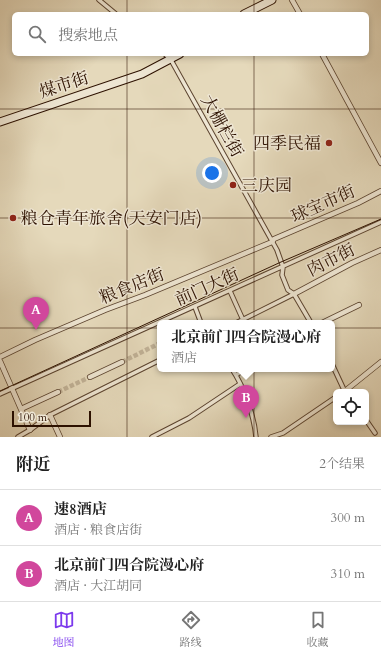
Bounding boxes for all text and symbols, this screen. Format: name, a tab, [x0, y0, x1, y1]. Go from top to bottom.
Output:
search box	[12, 12, 369, 56]
icon: search	[26, 23, 48, 45]
text: 搜索地点	[58, 25, 118, 45]
street label: 煤市街	[36, 66, 92, 104]
street label: 大栅栏街	[195, 91, 249, 161]
place label: 四季民福	[253, 132, 321, 155]
marker: 四季民福	[324, 138, 334, 148]
your location	[202, 163, 222, 183]
place label: 三庆园	[241, 174, 292, 197]
marker: 三庆园	[228, 180, 238, 190]
street label: 球宝市街	[287, 180, 359, 228]
place label: 粮仓青年旅舍(天安门店)	[21, 207, 202, 230]
marker: 粮仓青年旅舍(天安门店)	[8, 213, 18, 223]
street label: 肉市街	[303, 238, 359, 282]
street label: 粮食店街	[96, 263, 168, 309]
street label: 前门大街	[171, 263, 243, 311]
pin: A	[23, 297, 49, 330]
popup	[157, 320, 335, 372]
text: 北京前门四合院漫心府	[171, 327, 321, 347]
text: 酒店	[171, 349, 197, 367]
pin: B	[233, 385, 259, 418]
map controls	[333, 389, 369, 425]
button: locate	[333, 389, 369, 425]
scale bar	[12, 409, 91, 428]
text: 100 m	[18, 410, 47, 425]
text: 附近	[16, 453, 50, 476]
text: 2个结果	[319, 455, 365, 473]
text: 速8酒店	[54, 499, 107, 519]
text: A	[24, 509, 34, 527]
text: 300 m	[331, 509, 365, 527]
text: 酒店 · 粮食店街	[54, 521, 142, 539]
text: 北京前门四合院漫心府	[54, 555, 204, 575]
text: B	[24, 565, 34, 583]
text: 310 m	[331, 565, 365, 583]
text: 酒店 · 大江胡同	[54, 577, 142, 595]
tab: 地图	[53, 609, 75, 650]
tab: 路线	[180, 609, 202, 650]
tab: 收藏	[307, 609, 329, 650]

